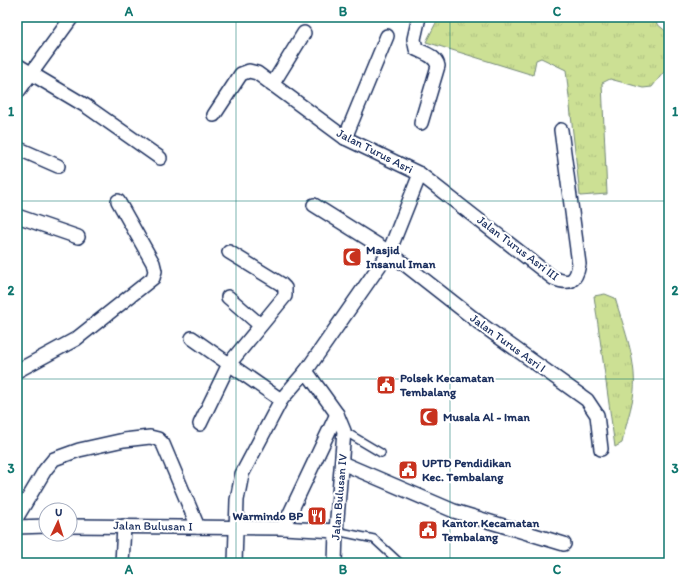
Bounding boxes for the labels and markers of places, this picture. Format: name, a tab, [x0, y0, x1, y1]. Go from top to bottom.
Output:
place label: Masjid Insanul Iman	[366, 243, 436, 271]
mosque icon: Masjid Insanul Iman	[341, 246, 363, 268]
place label: Polsek Kecamatan Tembalang	[399, 371, 495, 400]
public building icon: Polsek Kecamatan Tembalang	[375, 374, 397, 396]
mosque icon: Musala Al - Iman	[418, 406, 440, 428]
place label: Musala Al - Iman	[443, 410, 530, 424]
place label: UPTD Pendidikan Kec. Tembalang	[422, 456, 512, 485]
public building icon: UPTD Pendidikan Kec. Tembalang	[397, 459, 419, 481]
restaurant icon: Warmindo BP	[306, 505, 328, 527]
place label: Warmindo BP	[233, 509, 303, 523]
place label: Kantor Kecamatan Tembalang	[441, 516, 539, 545]
public building icon: Kantor Kecamatan Tembalang	[417, 519, 439, 541]

